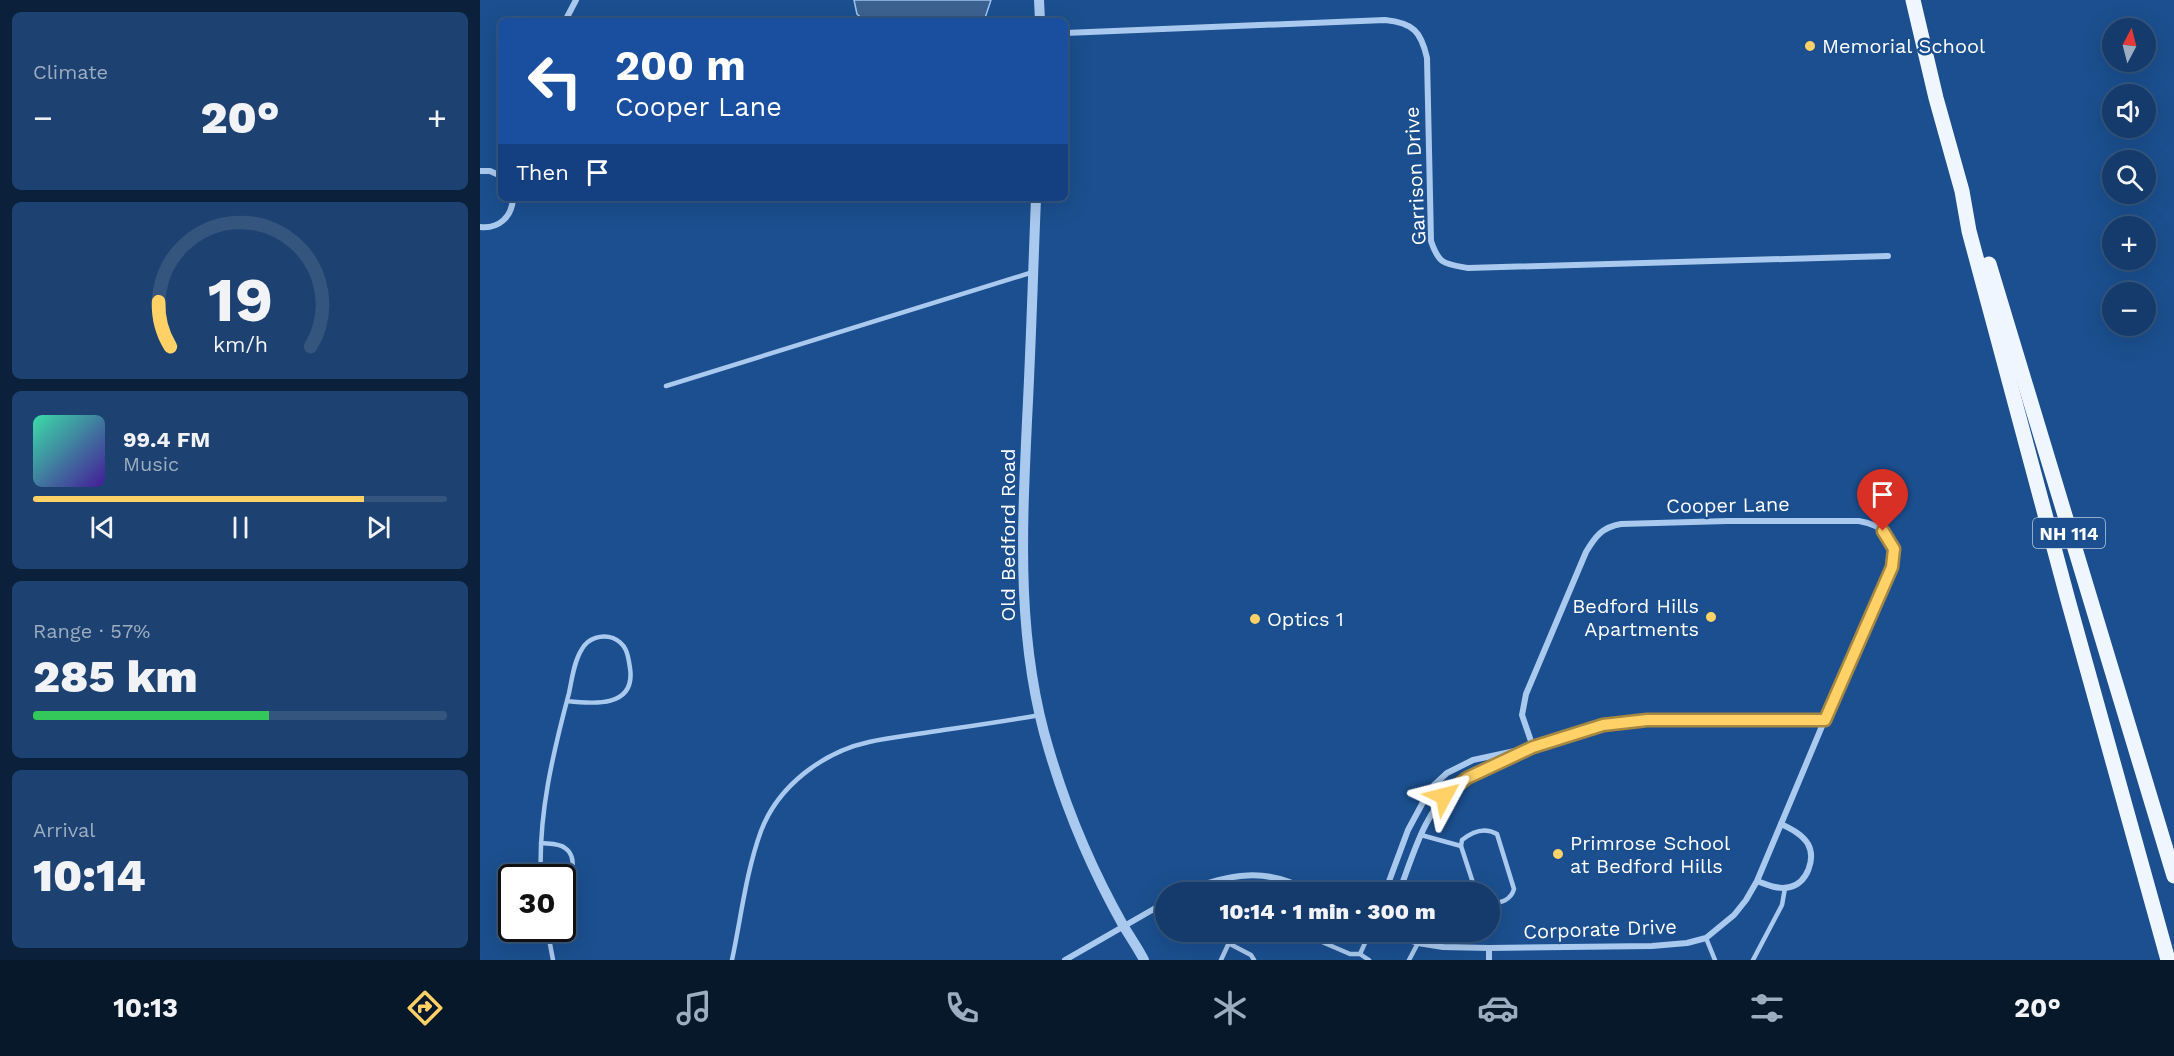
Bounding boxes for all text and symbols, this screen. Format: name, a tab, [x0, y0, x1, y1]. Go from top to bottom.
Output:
north arrow	[2102, 18, 2156, 72]
map controls	[2102, 18, 2156, 336]
place label: Memorial School	[1822, 34, 1985, 58]
marker: Memorial School	[1803, 39, 1817, 53]
text: 200 m	[615, 41, 746, 90]
icon: left	[516, 42, 594, 120]
text: Climate	[33, 60, 108, 84]
button: sound	[2102, 84, 2156, 138]
text: 20°	[200, 91, 280, 144]
text: Cooper Lane	[615, 91, 782, 123]
text: −	[33, 98, 53, 137]
text: +	[427, 98, 447, 137]
street label: Garrison Drive	[1399, 106, 1431, 246]
button: search	[2102, 150, 2156, 204]
icon: arrive	[581, 156, 614, 189]
text: Then	[516, 160, 569, 185]
button: +	[2102, 216, 2156, 270]
text: 19	[207, 264, 273, 337]
button: −	[2102, 282, 2156, 336]
text: km/h	[212, 333, 268, 358]
text: 99.4 FM	[123, 427, 210, 452]
street label: Old Bedford Road	[996, 448, 1020, 622]
text: Music	[123, 452, 179, 476]
pin	[1857, 469, 1908, 531]
icon: arrive	[1866, 478, 1899, 511]
street label: Cooper Lane	[1666, 492, 1790, 518]
icon: previous	[86, 511, 119, 544]
icon: pause	[224, 511, 257, 544]
icon: next	[362, 511, 395, 544]
road number: NH 114	[2033, 518, 2105, 548]
place label: Bedford Hills Apartments	[1572, 594, 1699, 641]
place label: Optics 1	[1267, 607, 1344, 631]
marker: Bedford Hills Apartments	[1704, 610, 1718, 624]
marker: Optics 1	[1248, 612, 1262, 626]
text: Range · 57%	[33, 619, 150, 643]
text: 285 km	[33, 650, 198, 703]
position arrow	[1412, 764, 1476, 828]
text: Arrival	[33, 818, 95, 842]
place label: Primrose School at Bedford Hills	[1570, 831, 1730, 878]
marker: Primrose School at Bedford Hills	[1551, 847, 1565, 861]
text: 10:14	[33, 849, 146, 902]
speed limit sign: 30	[498, 864, 576, 942]
text: 10:14 · 1 min · 300 m	[1219, 899, 1436, 924]
street label: Corporate Drive	[1523, 914, 1677, 944]
icon: directions	[404, 987, 446, 1029]
icon: music	[673, 987, 715, 1029]
icon: phone	[941, 987, 983, 1029]
icon: climate	[1209, 987, 1251, 1029]
icon: car	[1477, 987, 1519, 1029]
icon: filters	[1746, 987, 1788, 1029]
text: 10:13	[113, 992, 178, 1024]
text: 20°	[2014, 992, 2061, 1024]

